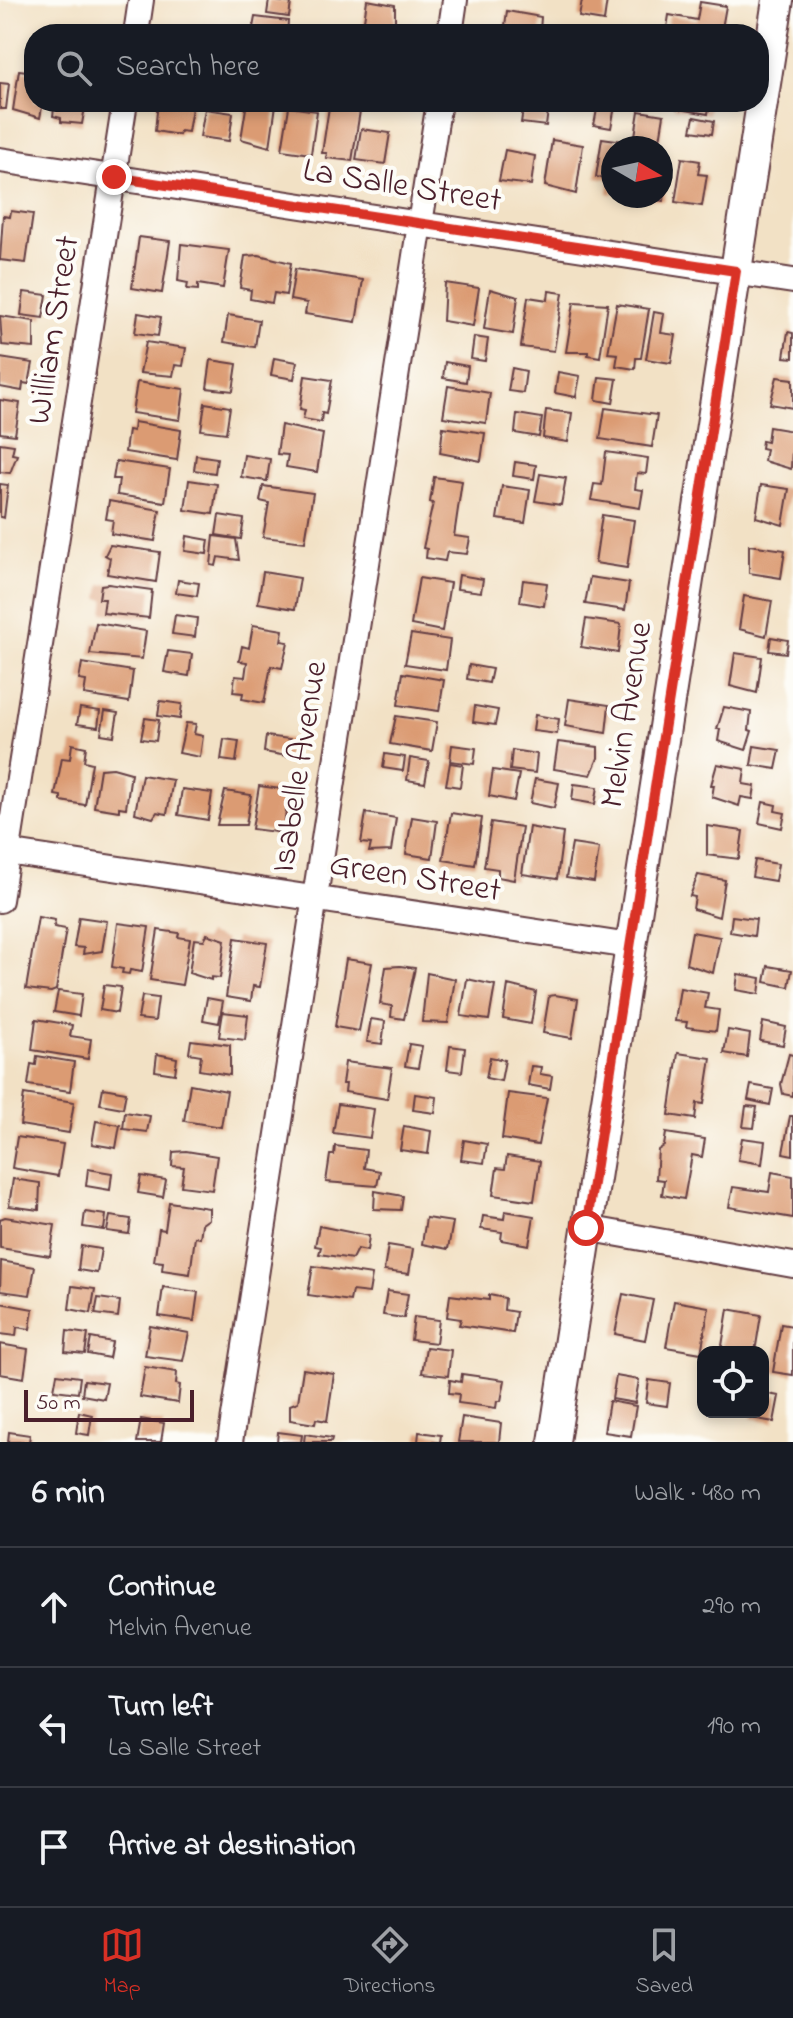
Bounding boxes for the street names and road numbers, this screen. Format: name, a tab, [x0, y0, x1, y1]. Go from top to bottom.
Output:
street label: La Salle Street	[299, 147, 505, 227]
street label: William Street	[15, 232, 95, 428]
street label: Melvin Avenue	[589, 618, 667, 812]
street label: Isabelle Avenue	[260, 657, 343, 876]
street label: Green Street	[326, 841, 504, 917]

